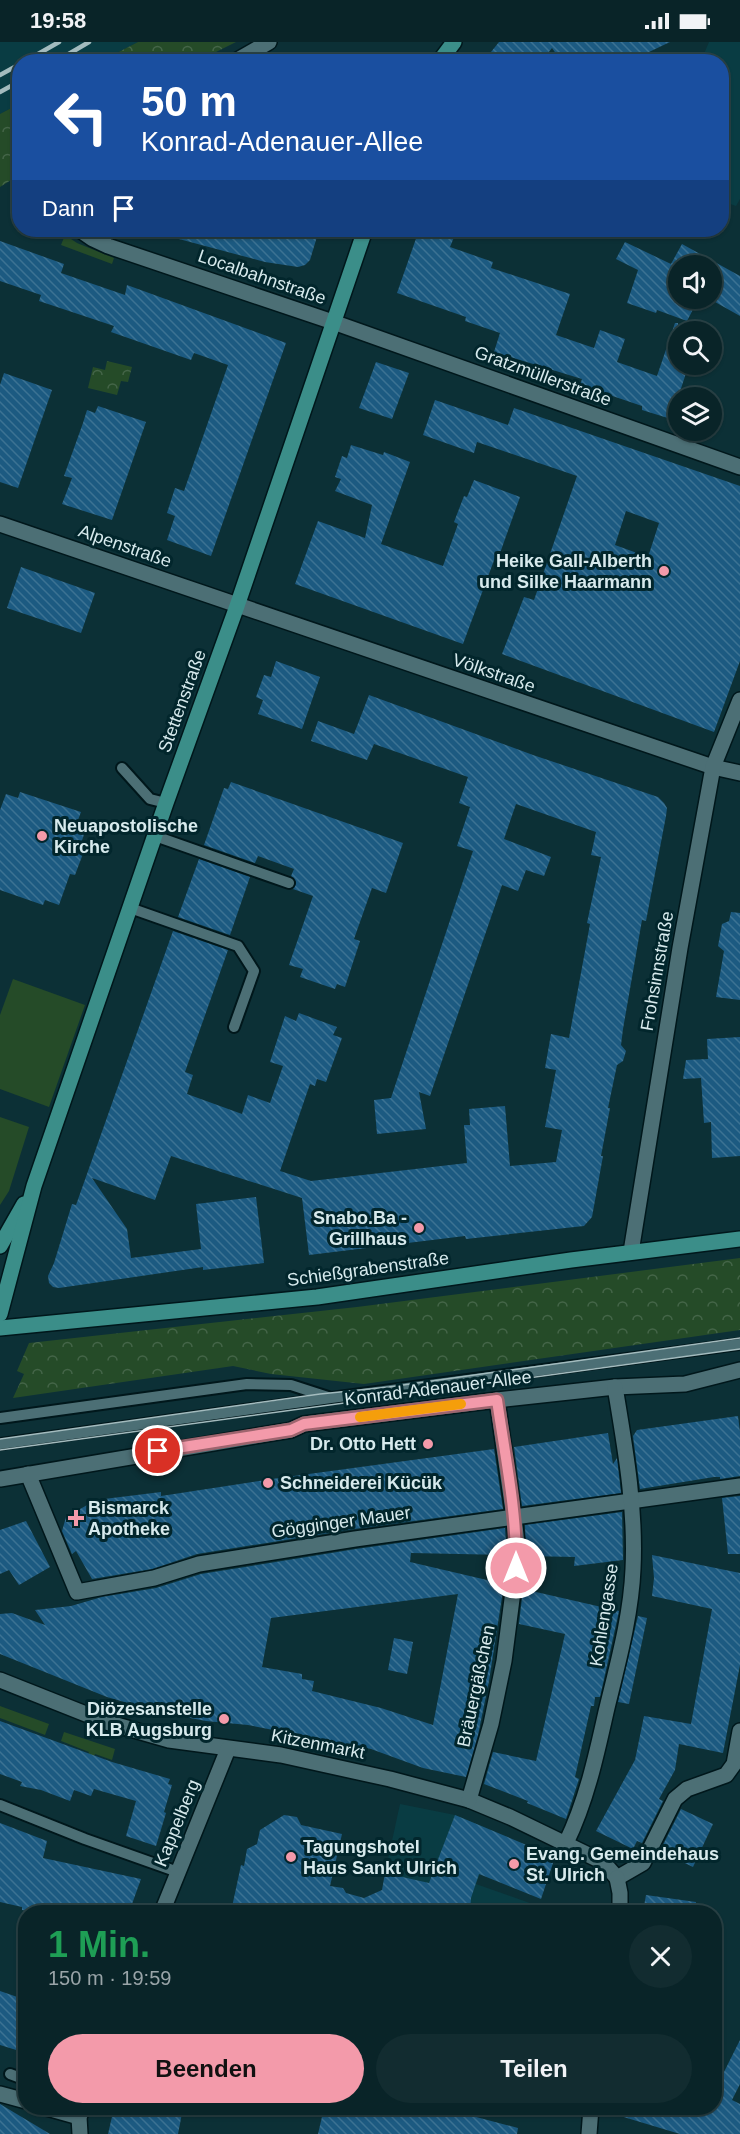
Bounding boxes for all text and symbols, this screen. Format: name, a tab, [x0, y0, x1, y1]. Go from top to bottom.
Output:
text: 19:58	[30, 8, 86, 33]
icon: left	[42, 78, 120, 156]
text: 50 m	[141, 78, 237, 125]
text: Konrad-Adenauer-Allee	[141, 127, 423, 157]
icon: arrive	[107, 192, 140, 225]
text: Dann	[42, 196, 95, 221]
street label: Localbahnstraße	[195, 246, 329, 308]
map controls	[668, 255, 722, 441]
button: sound	[668, 255, 722, 309]
button: search	[668, 321, 722, 375]
street label: Gratzmüllerstraße	[472, 342, 614, 410]
button: layers	[668, 387, 722, 441]
street label: Alpenstraße	[76, 521, 174, 571]
place label: Heike Gall-Alberth und Silke Haarmann	[479, 551, 652, 592]
marker: Heike Gall-Alberth und Silke Haarmann	[657, 564, 671, 578]
street label: Stettenstraße	[154, 647, 210, 755]
street label: Völkstraße	[450, 650, 538, 696]
place label: Neuapostolische Kirche	[54, 816, 198, 857]
marker: Neuapostolische Kirche	[35, 829, 49, 843]
street label: Frohsinnstraße	[637, 910, 677, 1032]
place label: Snabo.Ba - Grillhaus	[313, 1208, 407, 1249]
marker: Snabo.Ba - Grillhaus	[412, 1221, 426, 1235]
street label: Schießgrabenstraße	[286, 1248, 450, 1290]
street label: Konrad-Adenauer-Allee	[343, 1367, 533, 1409]
pin	[132, 1425, 183, 1476]
icon: arrive	[141, 1434, 174, 1467]
place label: Dr. Otto Hett	[310, 1434, 416, 1454]
marker: Dr. Otto Hett	[421, 1437, 435, 1451]
place label: Schneiderei Kücük	[280, 1473, 443, 1493]
marker: Schneiderei Kücük	[261, 1476, 275, 1490]
place label: Bismarck Apotheke	[88, 1498, 170, 1539]
street label: Gögginger Mauer	[270, 1502, 412, 1542]
marker: Bismarck Apotheke	[69, 1511, 83, 1525]
position arrow	[484, 1536, 548, 1600]
street label: Kohlengasse	[586, 1562, 622, 1668]
street label: Bräuergäßchen	[453, 1623, 499, 1749]
place label: Diözesanstelle KLB Augsburg	[86, 1699, 212, 1740]
marker: Diözesanstelle KLB Augsburg	[217, 1712, 231, 1726]
street label: Kitzenmarkt	[269, 1725, 367, 1763]
street label: Kappelberg	[150, 1777, 204, 1869]
place label: Tagungshotel Haus Sankt Ulrich	[303, 1837, 457, 1878]
place label: Evang. Gemeindehaus St. Ulrich	[526, 1844, 719, 1885]
marker: Tagungshotel Haus Sankt Ulrich	[284, 1850, 298, 1864]
marker: Evang. Gemeindehaus St. Ulrich	[507, 1857, 521, 1871]
text: 1 Min.	[48, 1924, 150, 1965]
button: close	[629, 1925, 692, 1988]
text: 150 m · 19:59	[48, 1967, 171, 1989]
button: Beenden	[48, 2034, 364, 2103]
button: Teilen	[376, 2034, 692, 2103]

